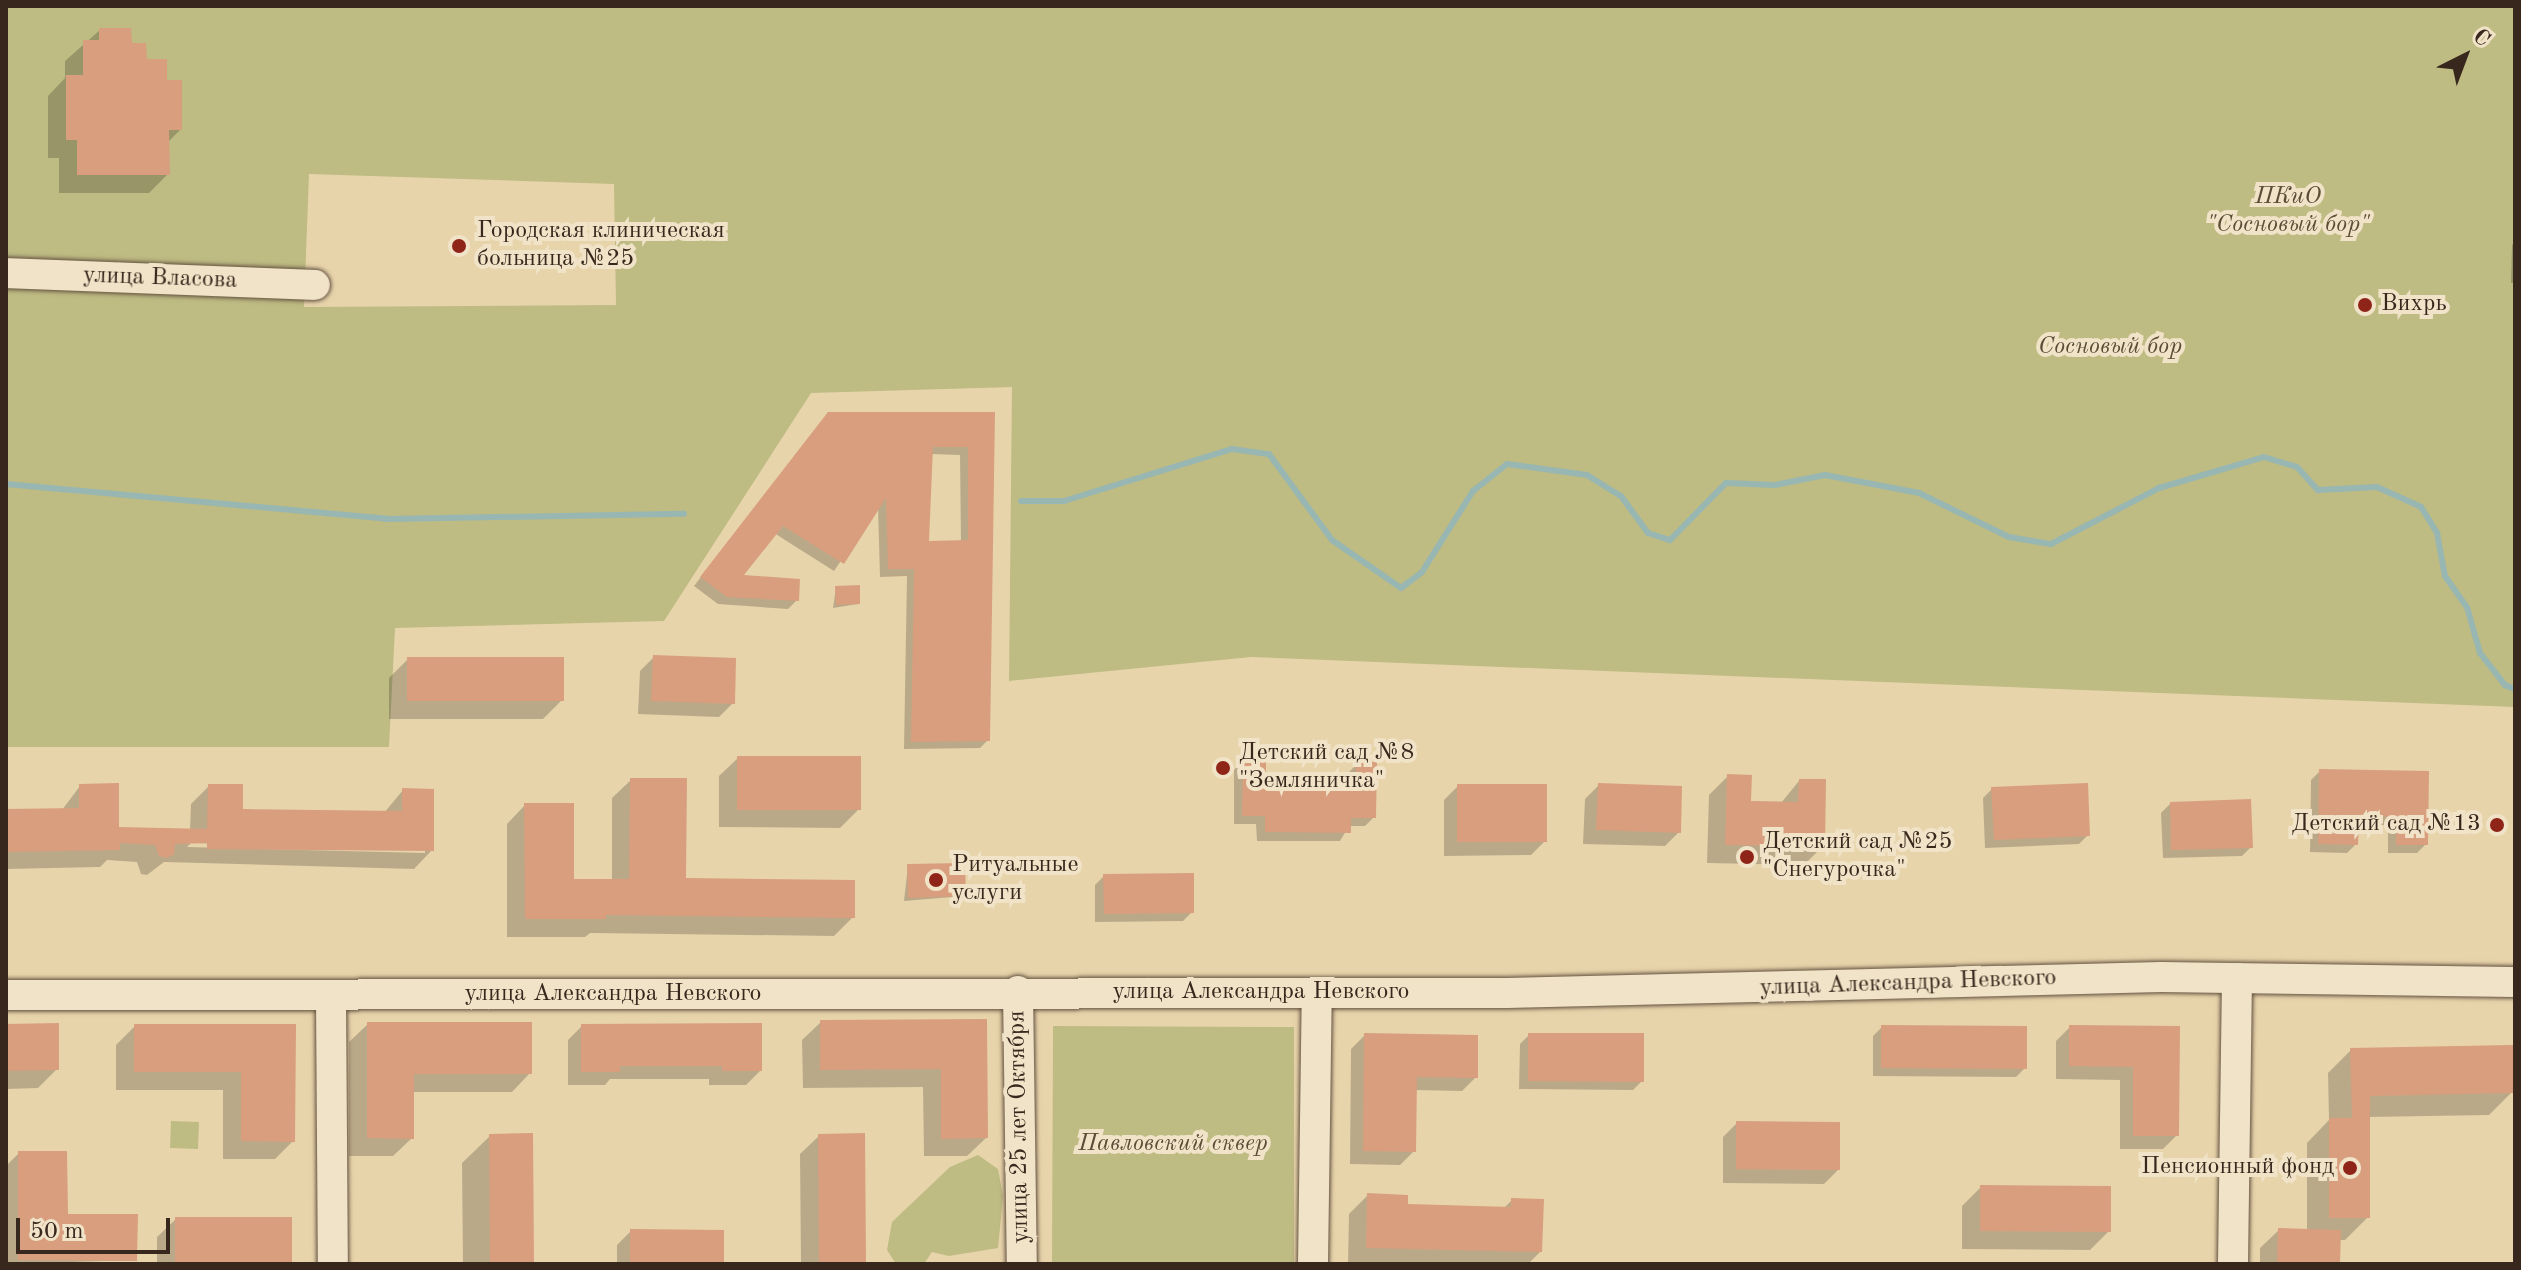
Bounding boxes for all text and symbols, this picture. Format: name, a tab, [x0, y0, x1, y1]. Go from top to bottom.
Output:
north arrow	[2425, 16, 2505, 96]
text: С	[2468, 25, 2494, 51]
park label: ПКиО "Сосновый бор"	[2206, 184, 2370, 240]
place label: Городская клиническая больница №25	[477, 218, 725, 274]
marker: Городская клиническая больница №25	[448, 235, 470, 257]
street label: улица Власова	[82, 262, 238, 296]
place label: Вихрь	[2381, 291, 2447, 319]
marker: Вихрь	[2356, 296, 2374, 314]
park label: Сосновый бор	[2038, 334, 2182, 362]
place label: Детский сад №8 "Земляничка"	[1239, 740, 1415, 796]
marker: Детский сад №8 "Земляничка"	[1214, 759, 1232, 777]
place label: Детский сад №13	[2292, 811, 2481, 839]
marker: Детский сад №13	[2488, 816, 2506, 834]
place label: Детский сад №25 "Снегурочка"	[1763, 829, 1952, 885]
marker: Детский сад №25 "Снегурочка"	[1738, 848, 1756, 866]
place label: Ритуальные услуги	[952, 852, 1078, 908]
marker: Ритуальные услуги	[927, 871, 945, 889]
street label: улица Александра Невского	[1759, 964, 2057, 1004]
street label: улица Александра Невского	[1113, 979, 1409, 1007]
street label: улица Александра Невского	[465, 981, 761, 1009]
street label: улица 25 лет Октября	[1004, 1010, 1036, 1244]
park label: Павловский сквер	[1078, 1131, 1268, 1159]
place label: Пенсионный фонд	[2141, 1154, 2334, 1182]
marker: Пенсионный фонд	[2341, 1159, 2359, 1177]
scale bar	[20, 1202, 174, 1252]
text: 50 m	[30, 1220, 84, 1244]

